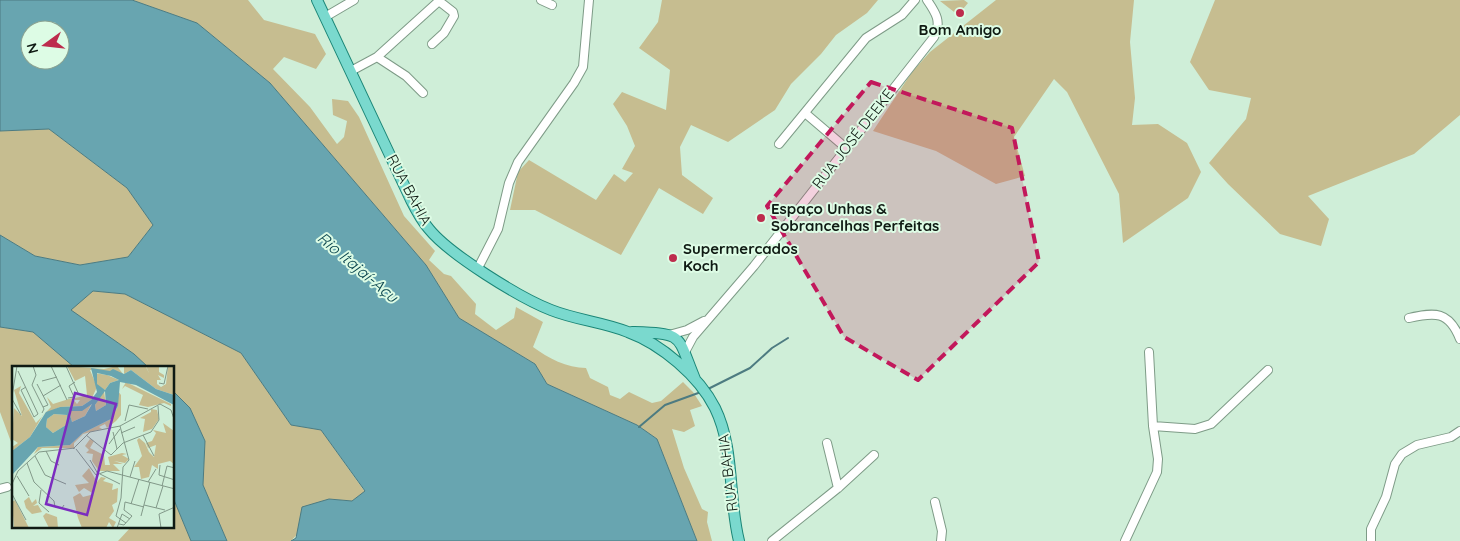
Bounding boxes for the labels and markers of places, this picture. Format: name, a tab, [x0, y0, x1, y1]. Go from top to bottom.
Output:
marker: Bom Amigo	[954, 7, 966, 19]
place label: Bom Amigo	[919, 20, 1001, 39]
place label: Espaço Unhas & Sobrancelhas Perfeitas	[771, 199, 939, 235]
marker: Espaço Unhas & Sobrancelhas Perfeitas	[755, 212, 767, 224]
place label: Supermercados Koch	[683, 239, 798, 275]
marker: Supermercados Koch	[667, 252, 679, 264]

